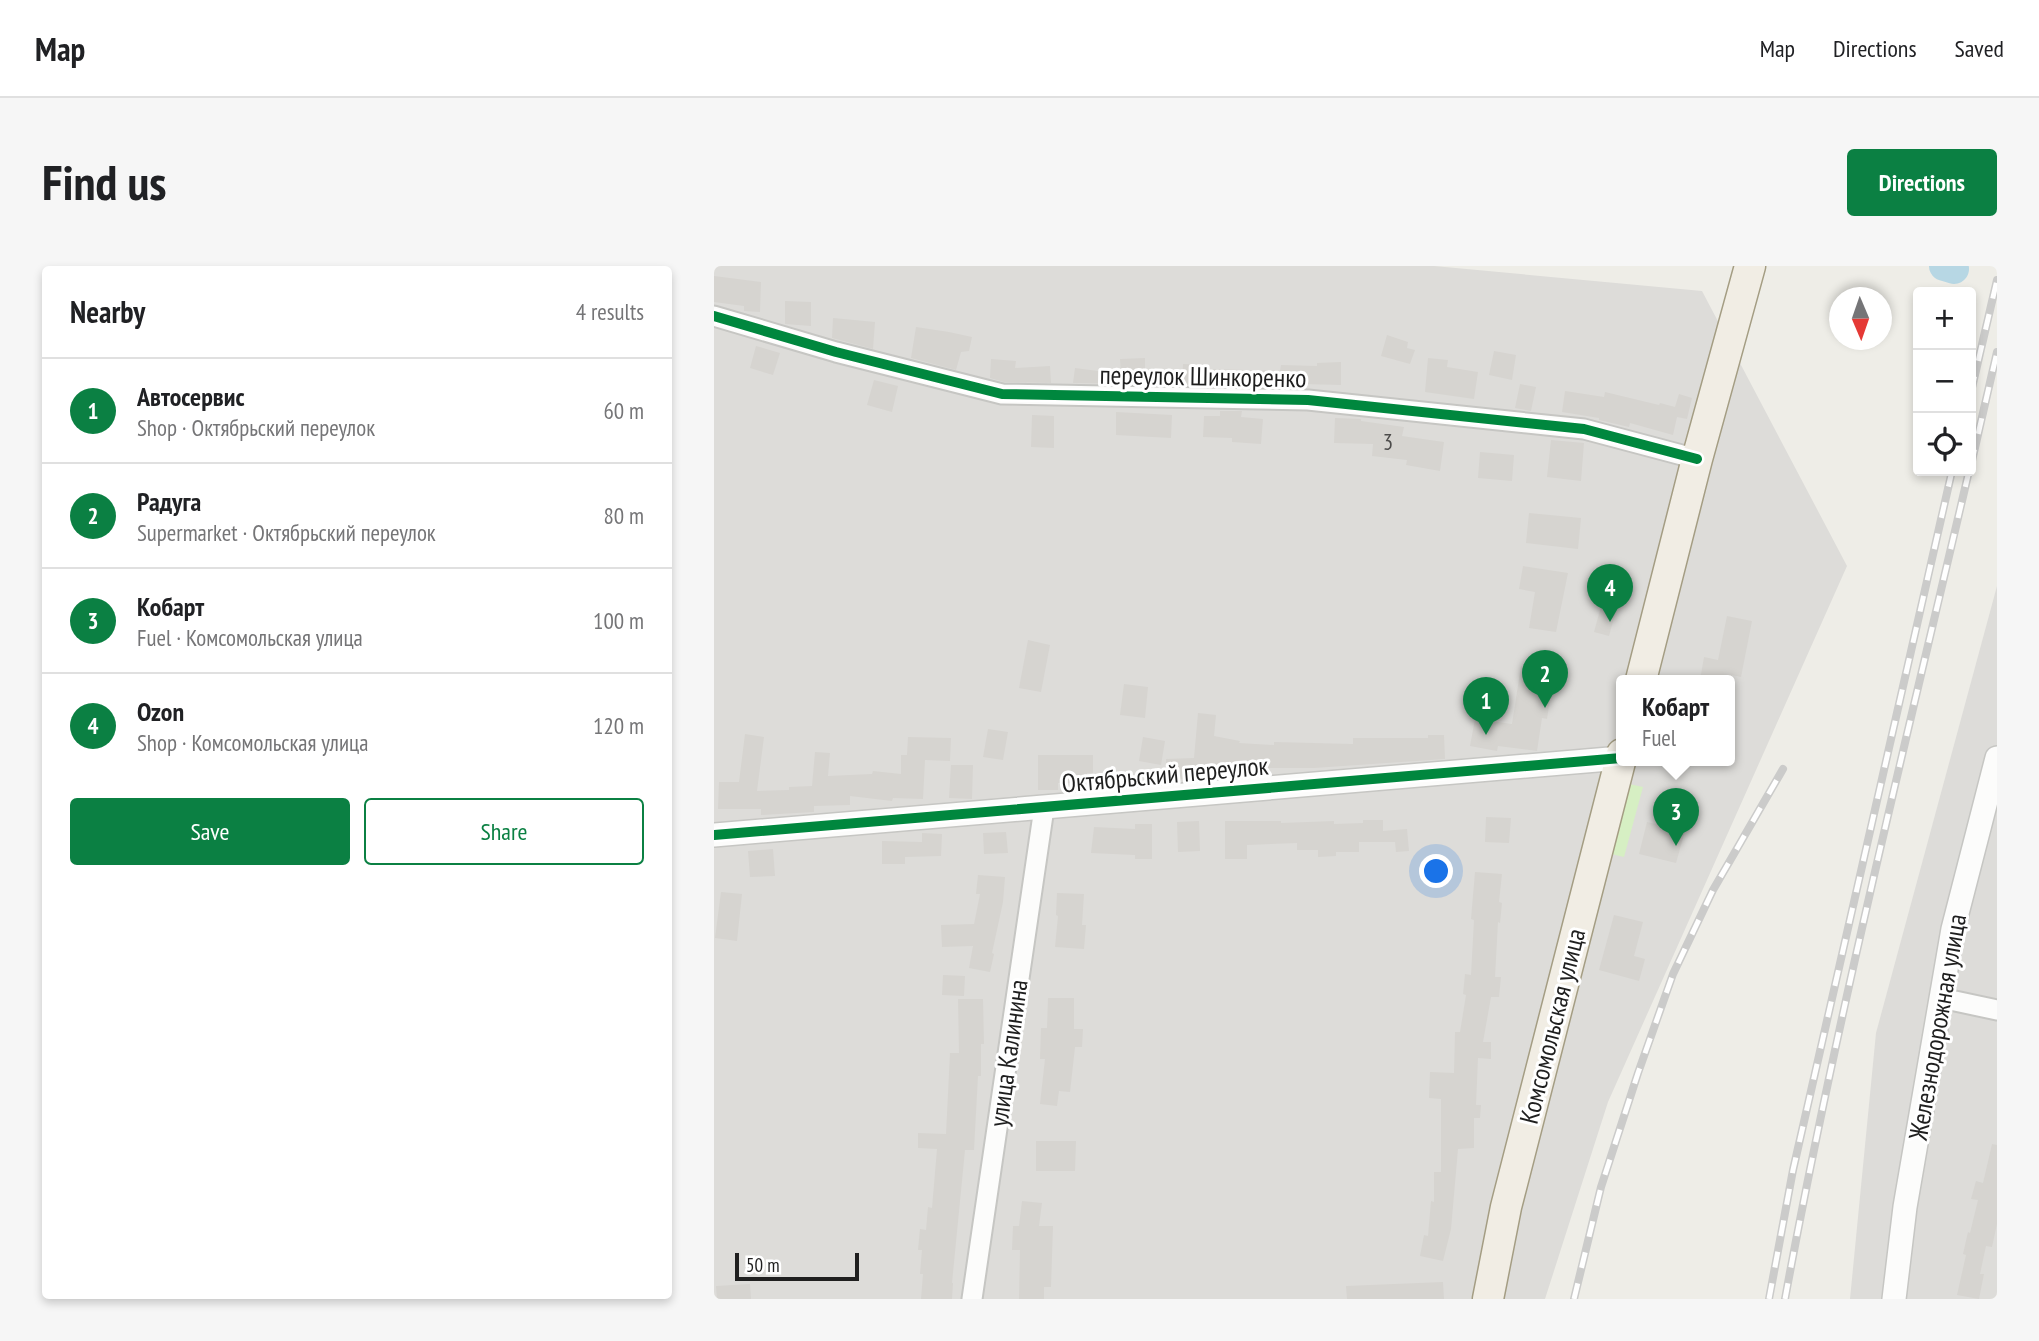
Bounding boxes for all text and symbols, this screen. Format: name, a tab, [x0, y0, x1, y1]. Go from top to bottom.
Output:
text: Map	[35, 27, 85, 70]
text: Map	[1760, 33, 1795, 64]
text: Directions	[1833, 33, 1917, 64]
text: Saved	[1955, 33, 2004, 64]
button: Directions	[1847, 149, 1997, 216]
text: Find us	[42, 150, 166, 214]
north arrow	[1829, 287, 1892, 350]
map controls	[1913, 287, 1976, 476]
button: +	[1913, 287, 1976, 350]
text: Nearby	[70, 292, 145, 331]
text: 4 results	[576, 297, 644, 326]
button: −	[1913, 350, 1976, 413]
street label: переулок Шинкоренко	[1099, 358, 1307, 394]
text: Автосервис	[137, 380, 244, 413]
text: 1	[88, 396, 99, 425]
text: 60 m	[603, 396, 644, 425]
text: Shop · Октябрьский переулок	[137, 413, 375, 442]
button: locate	[1913, 413, 1976, 476]
house number: 3	[1383, 427, 1393, 456]
text: Радуга	[137, 485, 201, 518]
text: 2	[88, 501, 99, 530]
text: 80 m	[603, 501, 644, 530]
text: Supermarket · Октябрьский переулок	[137, 518, 436, 547]
pin: 4	[1587, 564, 1633, 622]
text: Кобарт	[137, 590, 204, 623]
text: 3	[88, 606, 99, 635]
text: 100 m	[593, 606, 644, 635]
text: Fuel · Комсомольская улица	[137, 623, 363, 652]
pin: 2	[1522, 650, 1568, 708]
popup	[1616, 675, 1735, 766]
pin: 1	[1463, 677, 1509, 735]
text: Кобарт	[1642, 690, 1709, 723]
text: Ozon	[137, 695, 184, 728]
text: 4	[88, 711, 99, 740]
text: 120 m	[593, 711, 644, 740]
text: Fuel	[1642, 723, 1676, 752]
text: Shop · Комсомольская улица	[137, 728, 368, 757]
street label: Октябрьский переулок	[1060, 749, 1270, 799]
pin: 3	[1653, 788, 1699, 846]
button: Save	[70, 798, 350, 865]
button: Share	[364, 798, 644, 865]
your location	[1419, 854, 1453, 888]
street label: Железнодорожная улица	[1901, 911, 1973, 1144]
street label: Комсомольская улица	[1512, 925, 1592, 1127]
street label: улица Калинина	[981, 977, 1035, 1129]
scale bar	[735, 1250, 859, 1282]
text: 50 m	[746, 1253, 780, 1277]

